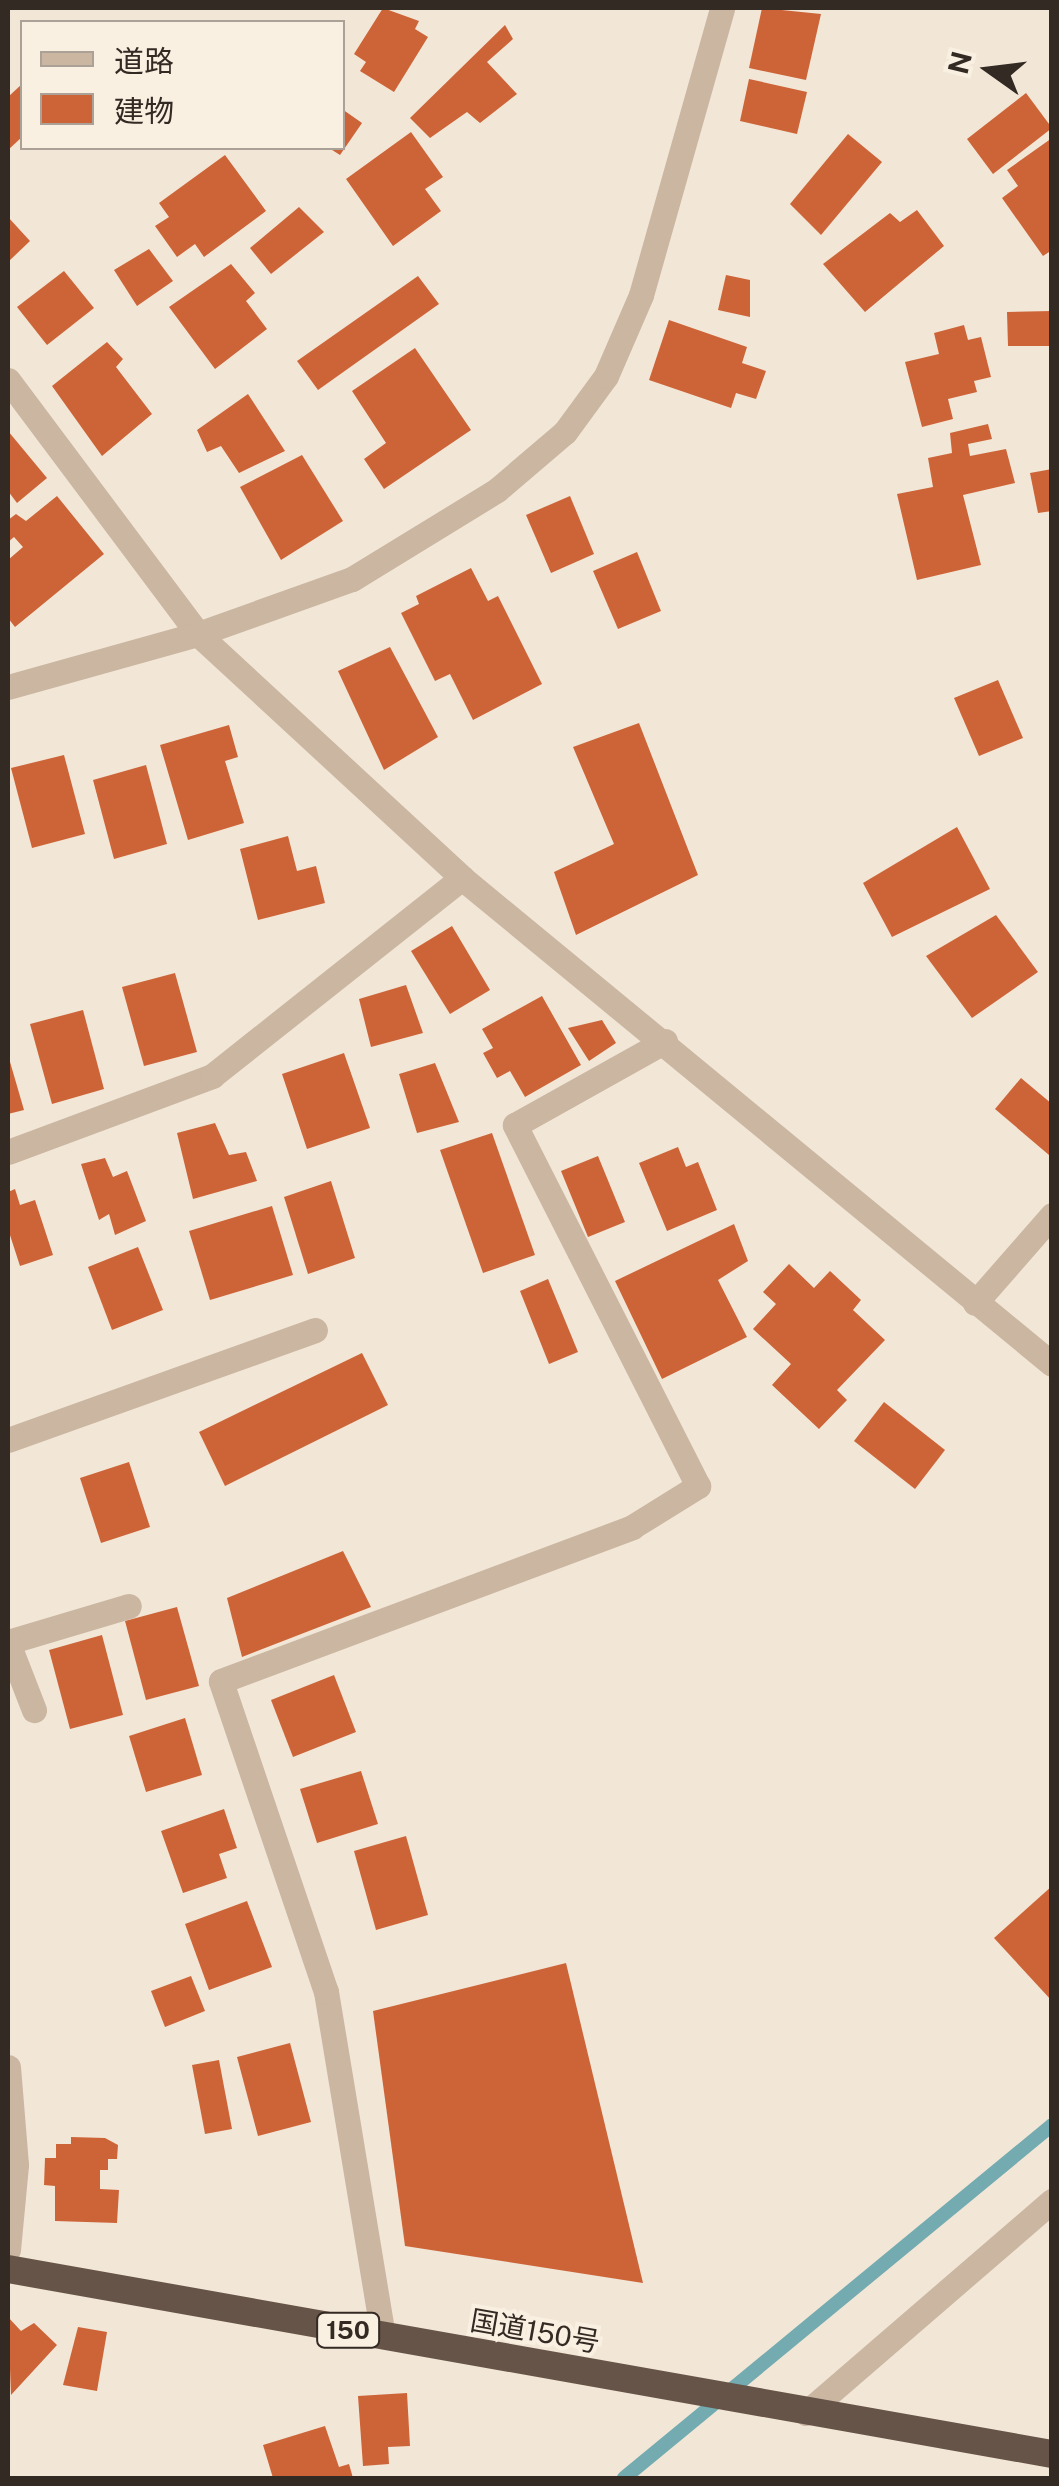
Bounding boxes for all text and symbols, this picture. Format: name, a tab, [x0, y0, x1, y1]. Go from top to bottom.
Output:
legend	[20, 20, 345, 150]
north arrow	[939, 20, 1039, 120]
text: 道路	[114, 43, 174, 79]
text: N	[941, 48, 978, 77]
text: 建物	[114, 93, 174, 129]
street label: 国道150号	[468, 2303, 602, 2359]
road number: 150	[316, 2310, 380, 2350]

